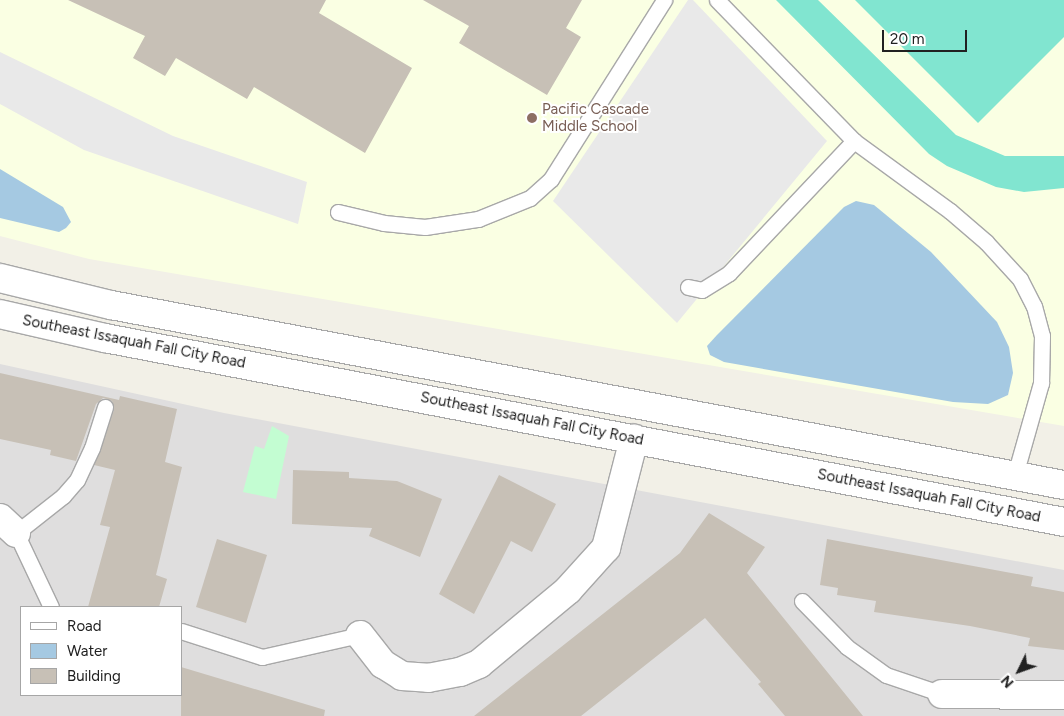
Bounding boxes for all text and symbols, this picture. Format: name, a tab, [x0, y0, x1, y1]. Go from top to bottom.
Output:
scale bar	[884, 20, 969, 52]
text: 20 m	[890, 30, 924, 48]
place label: Pacific Cascade Middle School	[542, 100, 649, 135]
marker: Pacific Cascade Middle School	[526, 112, 538, 124]
street label: Southeast Issaquah Fall City Road	[21, 312, 247, 372]
street label: Southeast Issaquah Fall City Road	[419, 389, 645, 449]
street label: Southeast Issaquah Fall City Road	[816, 466, 1042, 526]
legend	[20, 606, 182, 696]
text: Road	[67, 617, 102, 635]
text: Water	[67, 642, 107, 660]
north arrow	[994, 646, 1044, 696]
text: Building	[67, 667, 121, 685]
text: N	[998, 672, 1017, 691]

